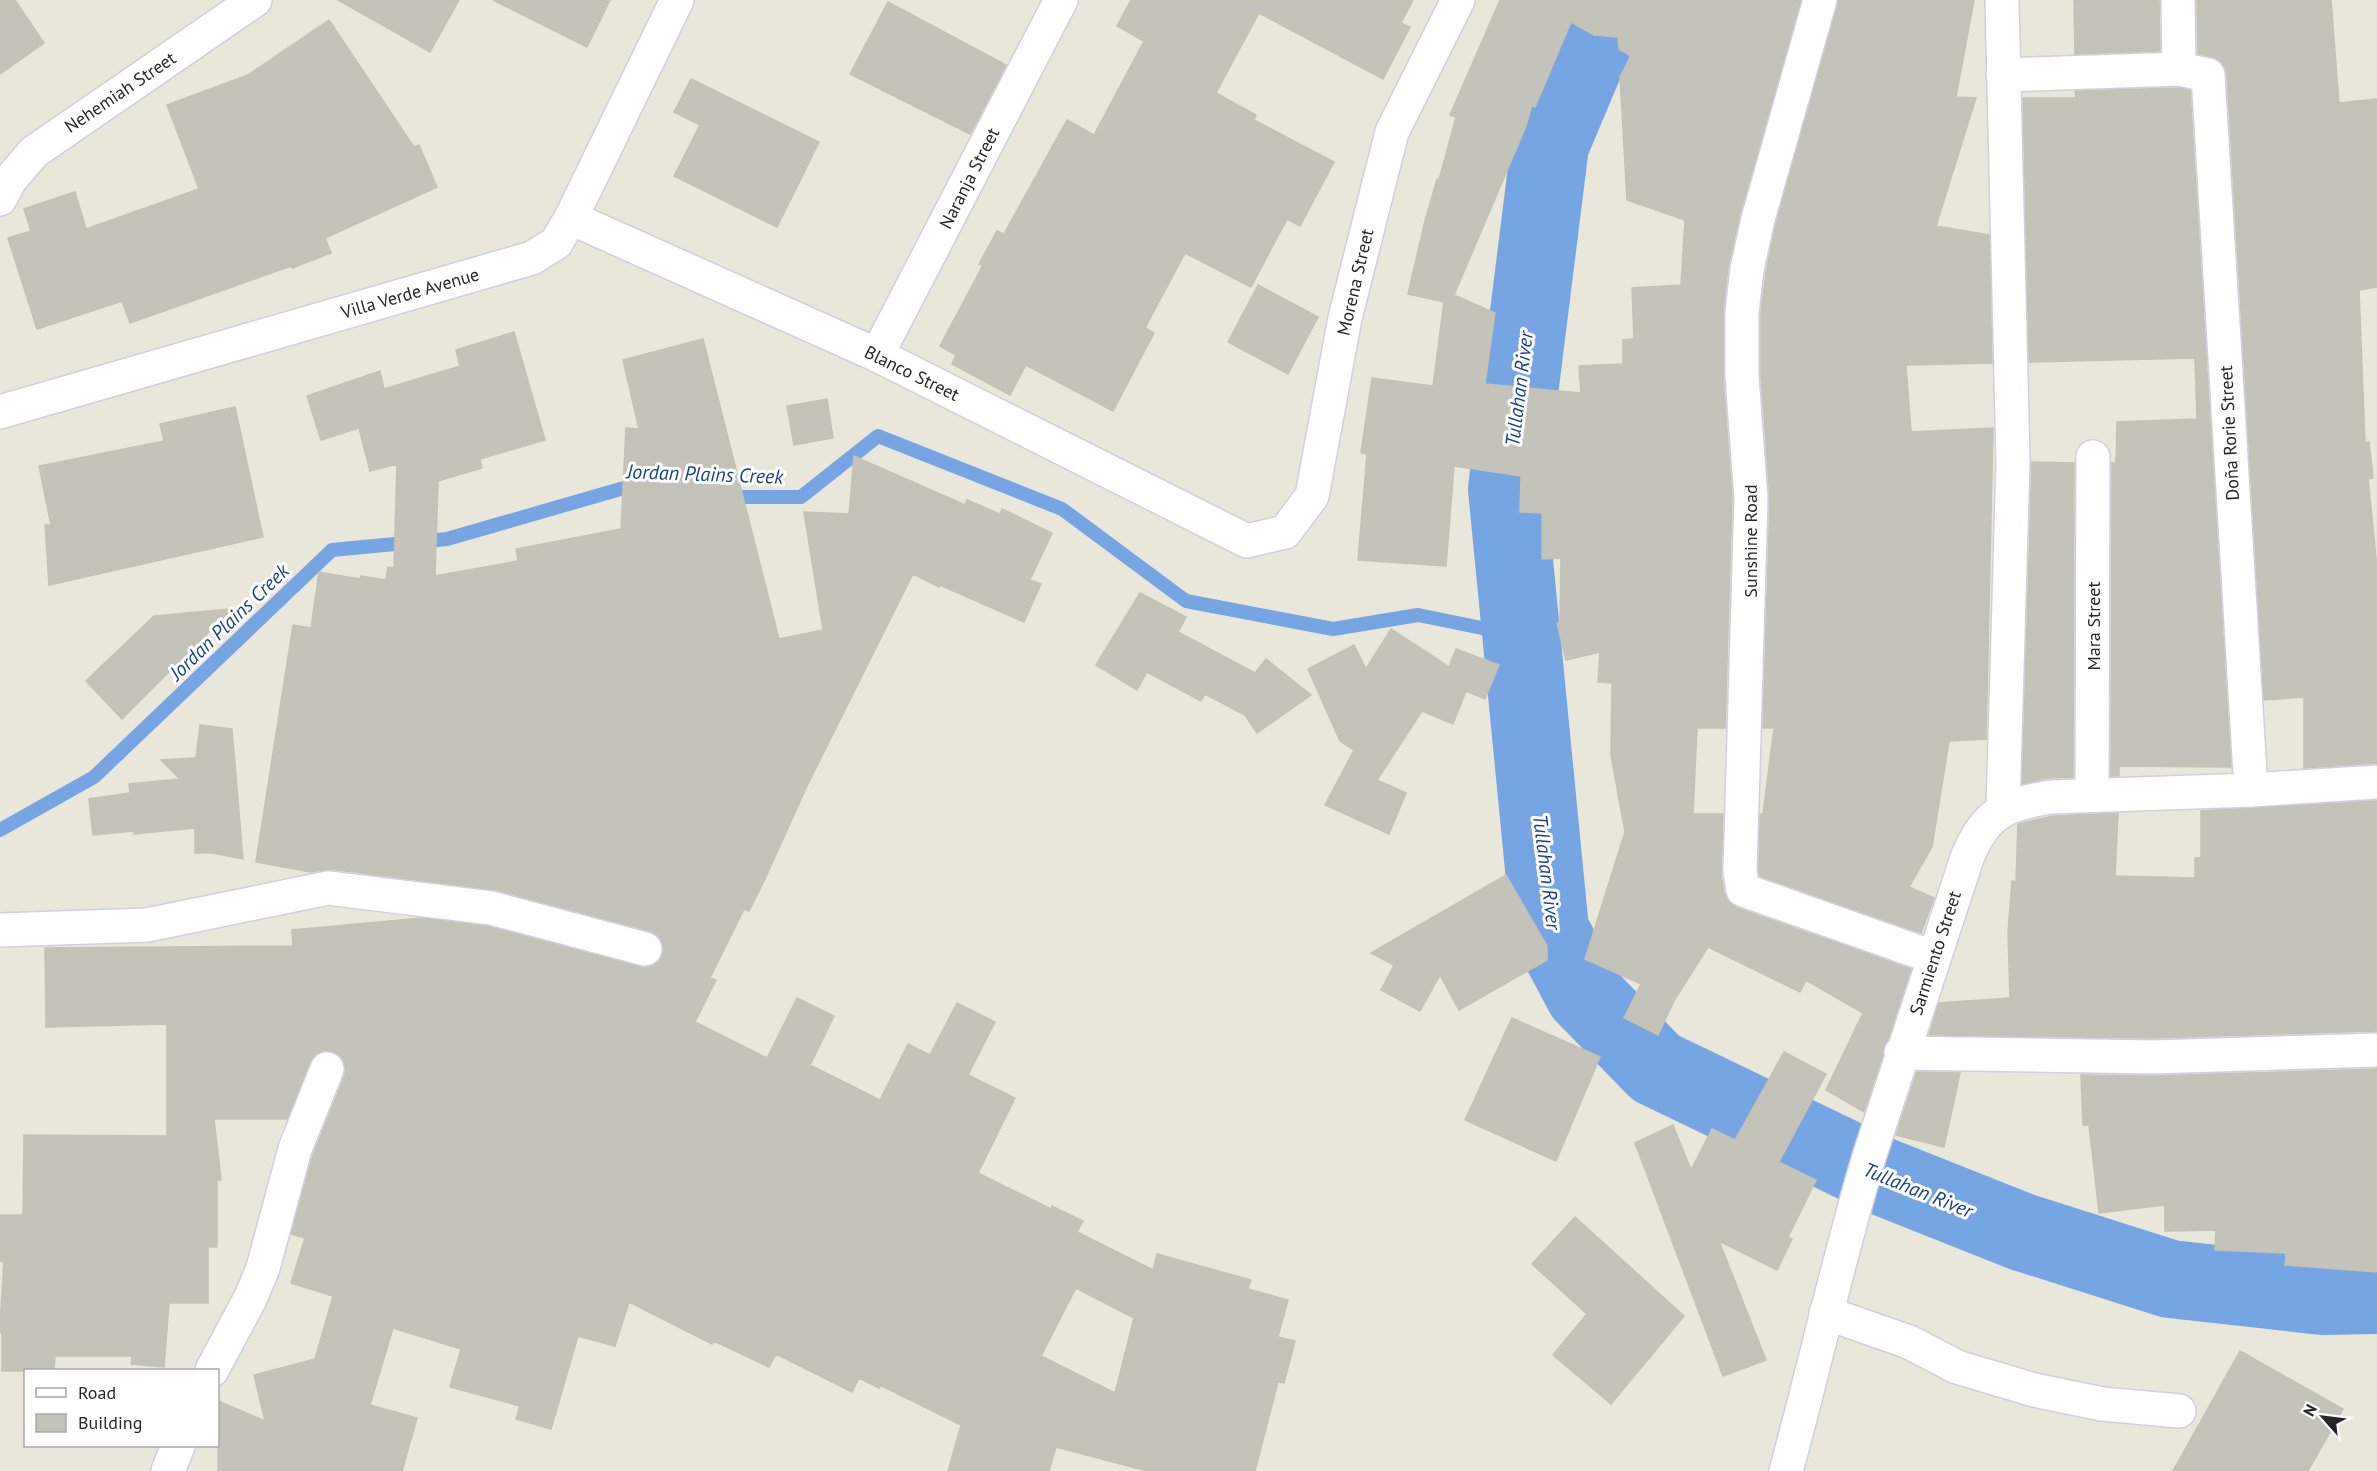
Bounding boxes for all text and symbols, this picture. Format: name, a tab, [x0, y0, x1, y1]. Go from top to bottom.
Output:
street label: Nehemiah Street	[60, 46, 180, 138]
street label: Naranja Street	[934, 124, 1004, 232]
street label: Morena Street	[1332, 226, 1378, 338]
street label: Villa Verde Avenue	[337, 262, 482, 324]
water label: Tullahan River	[1499, 328, 1539, 448]
street label: Blanco Street	[861, 340, 963, 406]
street label: Doña Rorie Street	[2214, 365, 2244, 501]
water label: Jordan Plains Creek	[624, 458, 785, 490]
street label: Sunshine Road	[1739, 484, 1762, 598]
water label: Jordan Plains Creek	[162, 557, 295, 687]
street label: Mara Street	[2082, 582, 2105, 671]
water label: Tullahan River	[1527, 813, 1567, 933]
street label: Sarmiento Street	[1904, 888, 1966, 1018]
water label: Tullahan River	[1859, 1156, 1978, 1224]
legend	[24, 1369, 219, 1447]
text: Road	[78, 1381, 116, 1404]
north arrow	[2293, 1387, 2353, 1447]
text: N	[2298, 1401, 2321, 1419]
text: Building	[78, 1411, 142, 1434]

